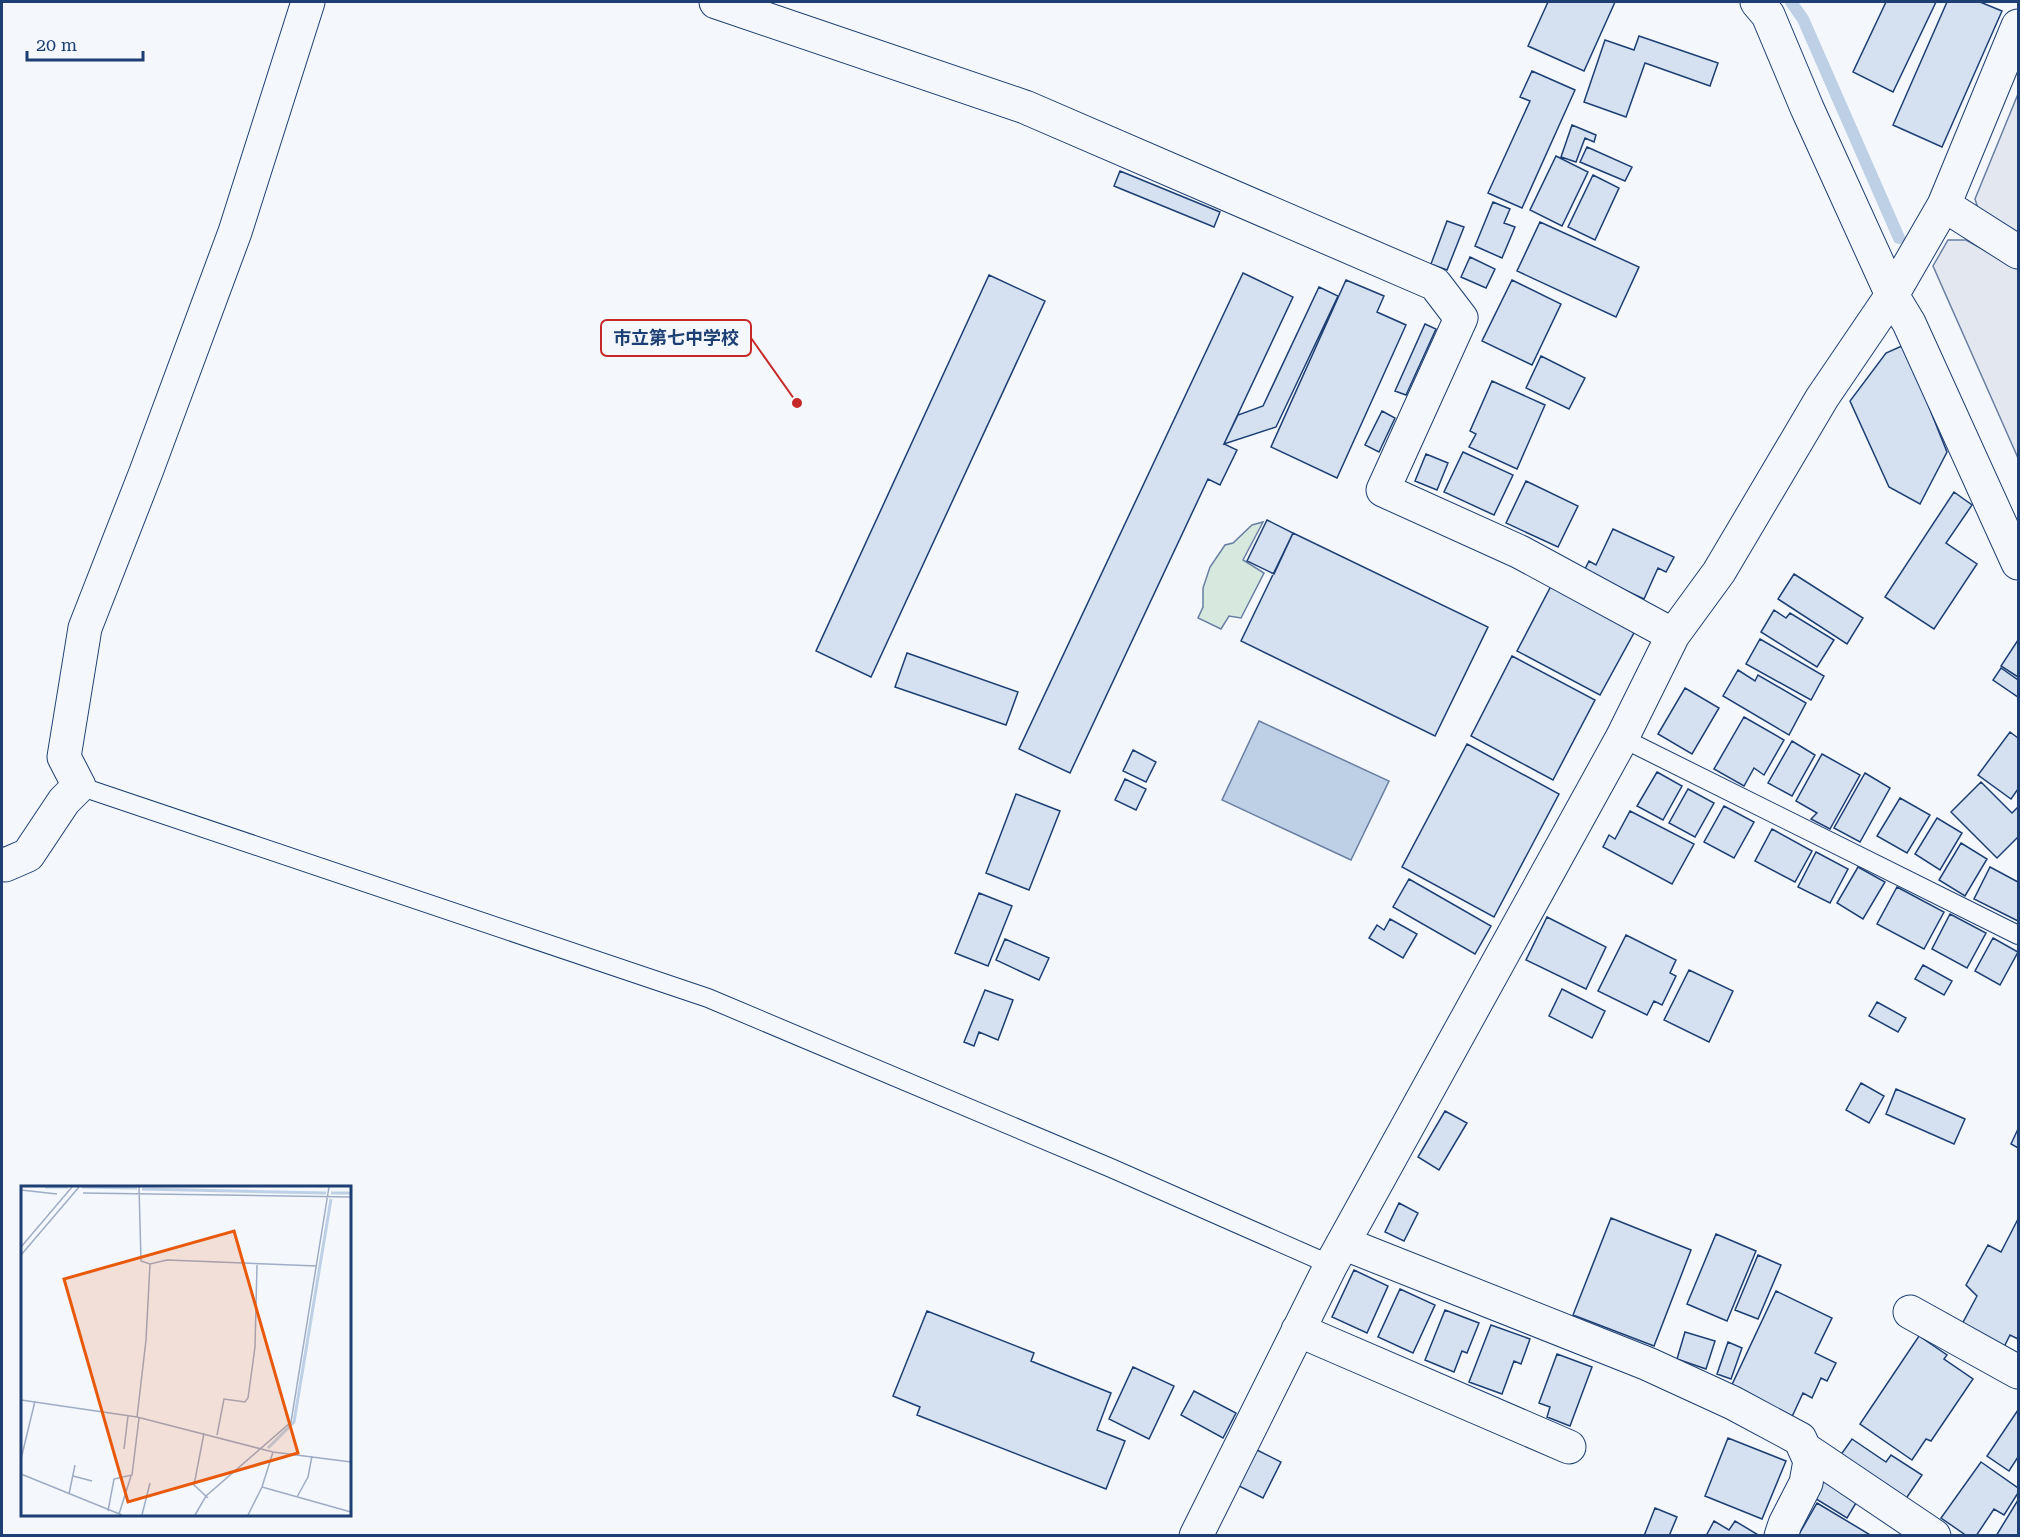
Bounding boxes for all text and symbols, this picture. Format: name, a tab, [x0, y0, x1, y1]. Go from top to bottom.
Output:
scale bar	[27, 24, 142, 62]
text: 20 m	[36, 34, 77, 55]
callout: 市立第七中学校	[601, 320, 751, 356]
text: 市立第七中学校	[613, 327, 739, 348]
inset map	[21, 1186, 351, 1516]

